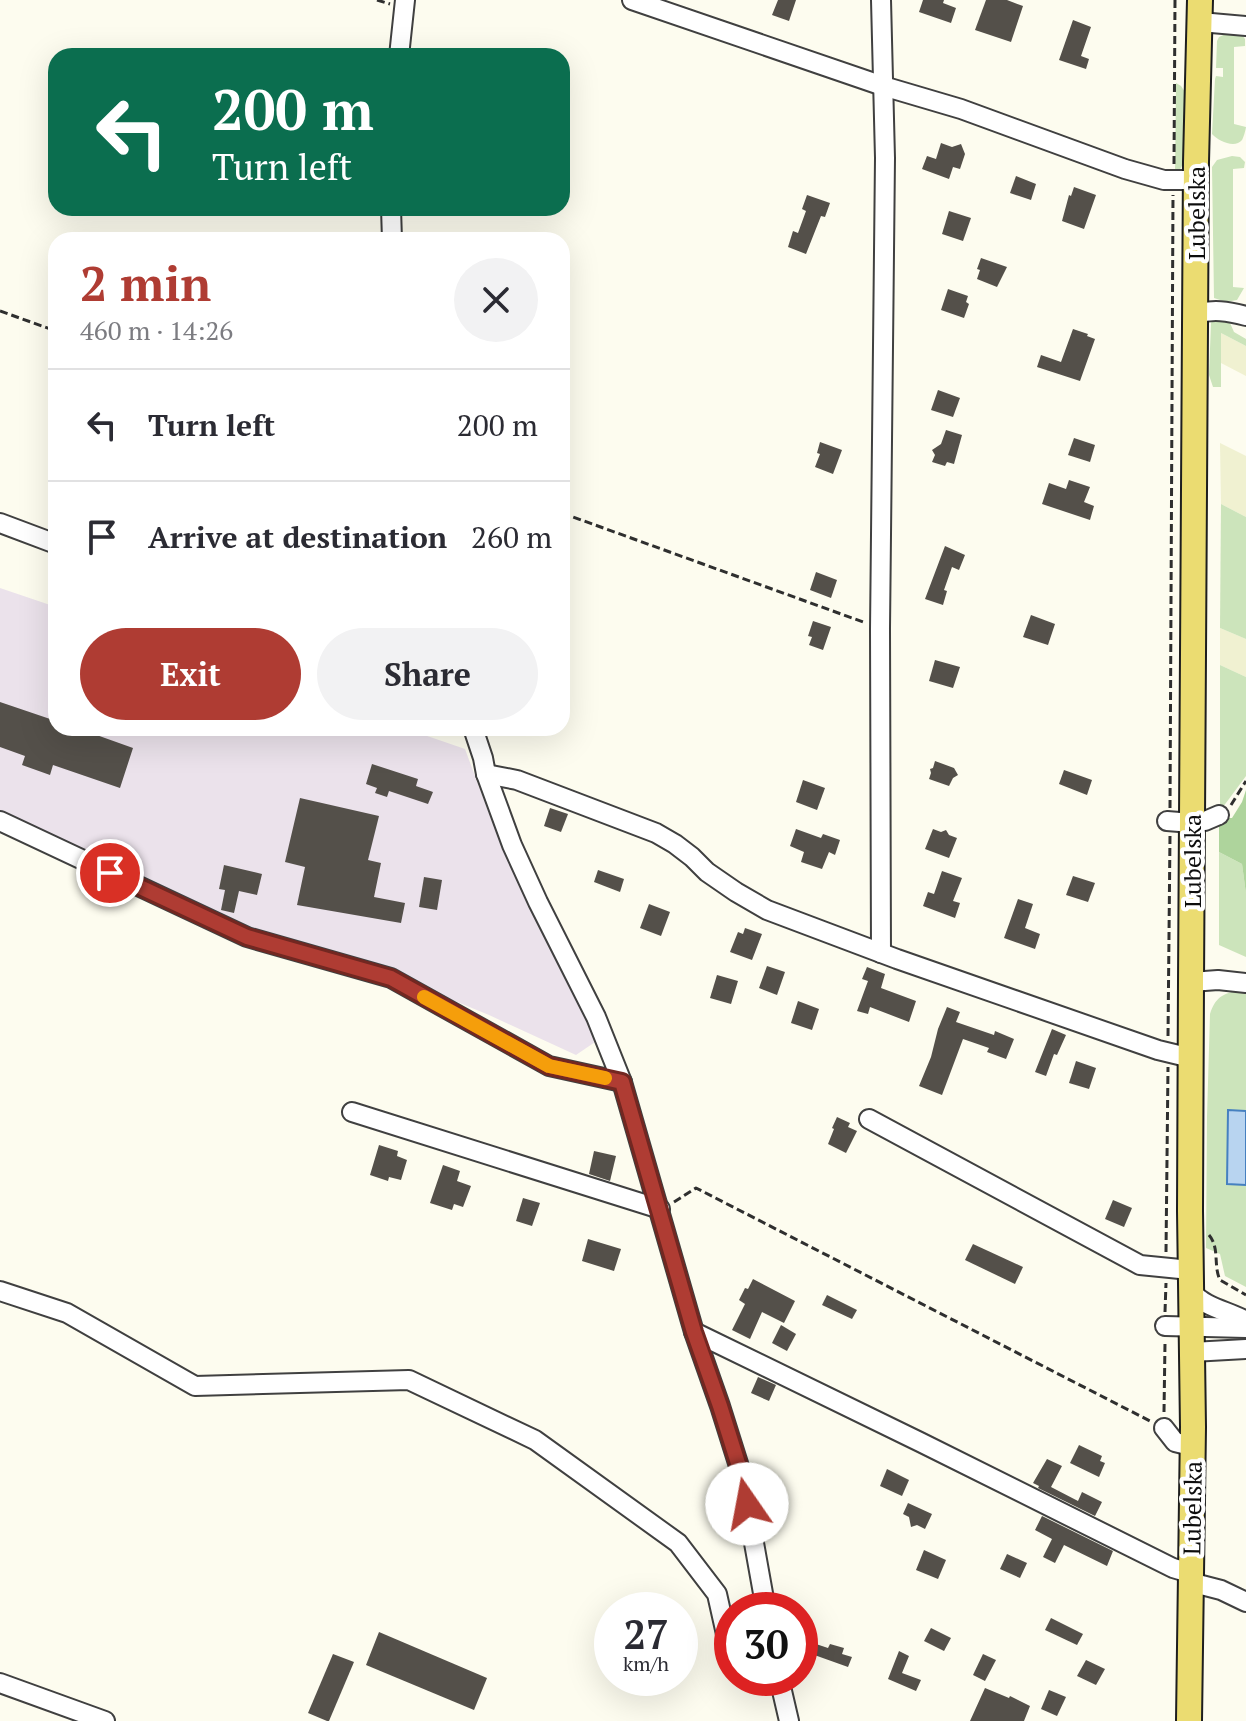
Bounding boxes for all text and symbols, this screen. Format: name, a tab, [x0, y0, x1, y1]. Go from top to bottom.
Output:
text: 200 m	[212, 72, 374, 146]
icon: left	[80, 80, 184, 184]
text: Turn left	[212, 143, 352, 190]
street label: Lubelska	[1180, 166, 1212, 260]
text: 2 min	[80, 251, 211, 315]
button: close	[454, 258, 538, 342]
text: 460 m · 14:26	[80, 313, 233, 347]
icon: left	[80, 403, 124, 447]
text: Turn left	[148, 405, 275, 445]
text: 200 m	[457, 405, 538, 445]
icon: arrive	[80, 515, 124, 559]
text: Arrive at destination	[148, 517, 447, 557]
text: 260 m	[471, 517, 552, 557]
button: Exit	[80, 628, 301, 720]
button: Share	[317, 628, 538, 720]
street label: Lubelska	[1176, 814, 1208, 908]
pin	[76, 839, 144, 907]
icon: arrive	[88, 851, 132, 895]
street label: Lubelska	[1175, 1461, 1209, 1555]
position arrow	[705, 1462, 789, 1546]
speed limit sign: 30	[714, 1592, 818, 1696]
text: 27	[623, 1607, 669, 1660]
text: km/h	[623, 1650, 669, 1677]

